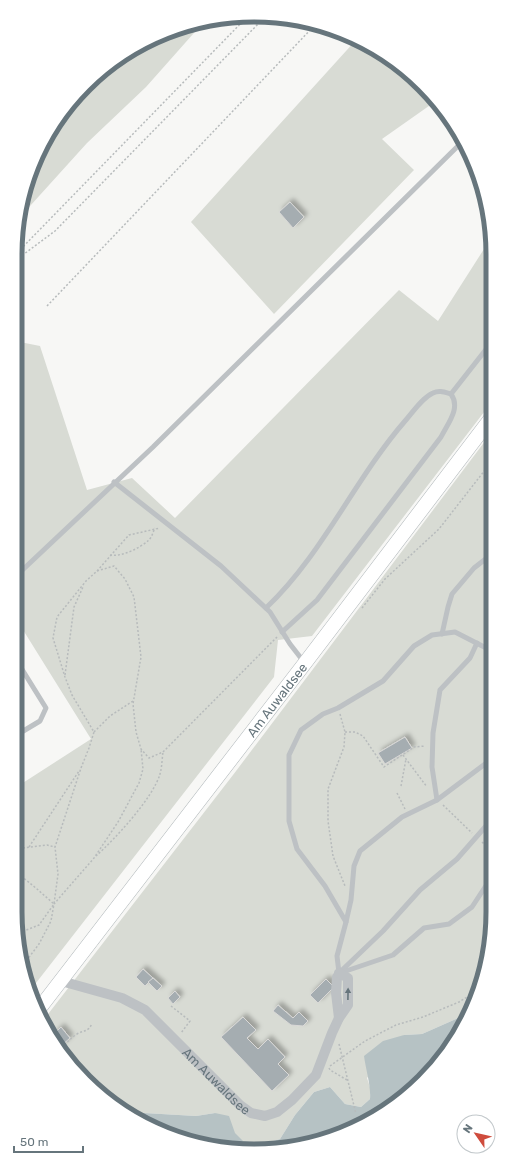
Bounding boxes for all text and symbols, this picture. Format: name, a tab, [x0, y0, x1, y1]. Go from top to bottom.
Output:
street label: Am Auwaldsee	[244, 660, 310, 740]
one-way arrow	[345, 987, 351, 1000]
street label: Am Auwaldsee	[179, 1044, 253, 1118]
north arrow	[456, 1114, 496, 1154]
text: N	[461, 1122, 476, 1136]
scale bar	[14, 1128, 83, 1154]
text: 50 m	[20, 1135, 48, 1149]

